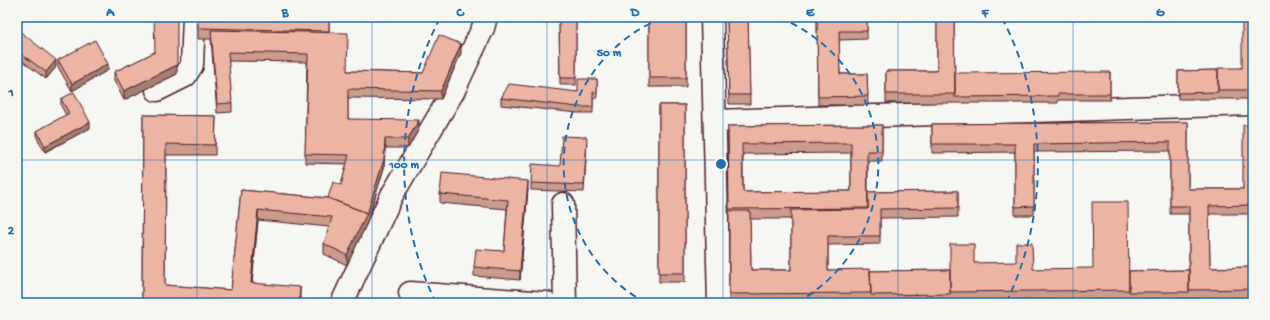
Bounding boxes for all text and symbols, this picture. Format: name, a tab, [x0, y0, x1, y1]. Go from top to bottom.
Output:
text: A	[105, 6, 115, 21]
text: B	[281, 6, 290, 21]
text: C	[455, 6, 465, 21]
text: D	[630, 6, 640, 21]
text: E	[806, 6, 815, 21]
text: F	[981, 6, 990, 21]
text: G	[1156, 6, 1165, 21]
text: 50 m	[597, 47, 622, 61]
text: 1	[7, 86, 14, 101]
centre of rings	[714, 157, 728, 171]
text: 100 m	[388, 159, 419, 173]
text: 2	[8, 224, 15, 239]

